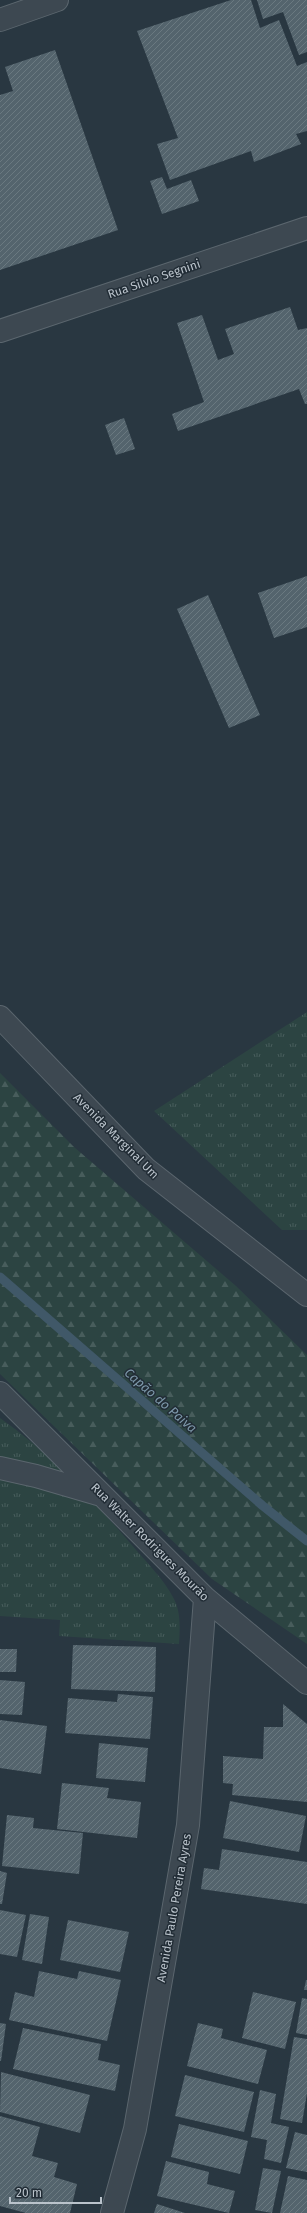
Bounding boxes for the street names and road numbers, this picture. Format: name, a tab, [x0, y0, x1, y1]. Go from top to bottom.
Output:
street label: Rua Silvio Segnini	[106, 257, 202, 301]
street label: Avenida Marginal Um	[70, 1090, 162, 1182]
street label: Rua Walter Rodrigues Mourão	[88, 1480, 212, 1604]
street label: Avenida Paulo Pereira Ayres	[154, 1832, 194, 1983]

